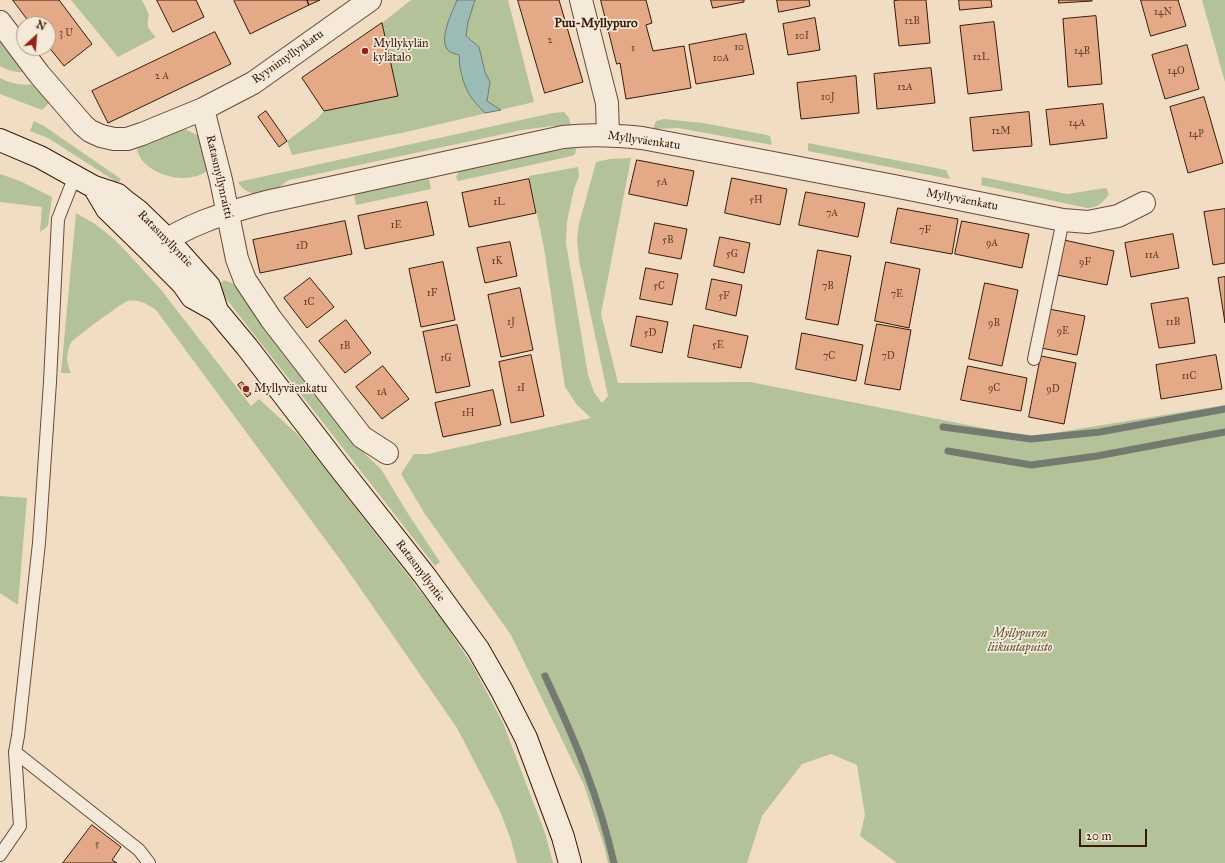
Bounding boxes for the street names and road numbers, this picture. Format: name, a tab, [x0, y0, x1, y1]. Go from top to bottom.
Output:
street label: Ryynimyllynkatu	[249, 27, 327, 87]
street label: Myllyväenkatu	[607, 129, 681, 153]
street label: Ratasmyllynraitti	[202, 134, 236, 220]
street label: Myllyväenkatu	[925, 186, 999, 214]
street label: Ratasmyllyntie	[134, 208, 196, 270]
street label: Ratasmyllyntie	[392, 537, 448, 605]

